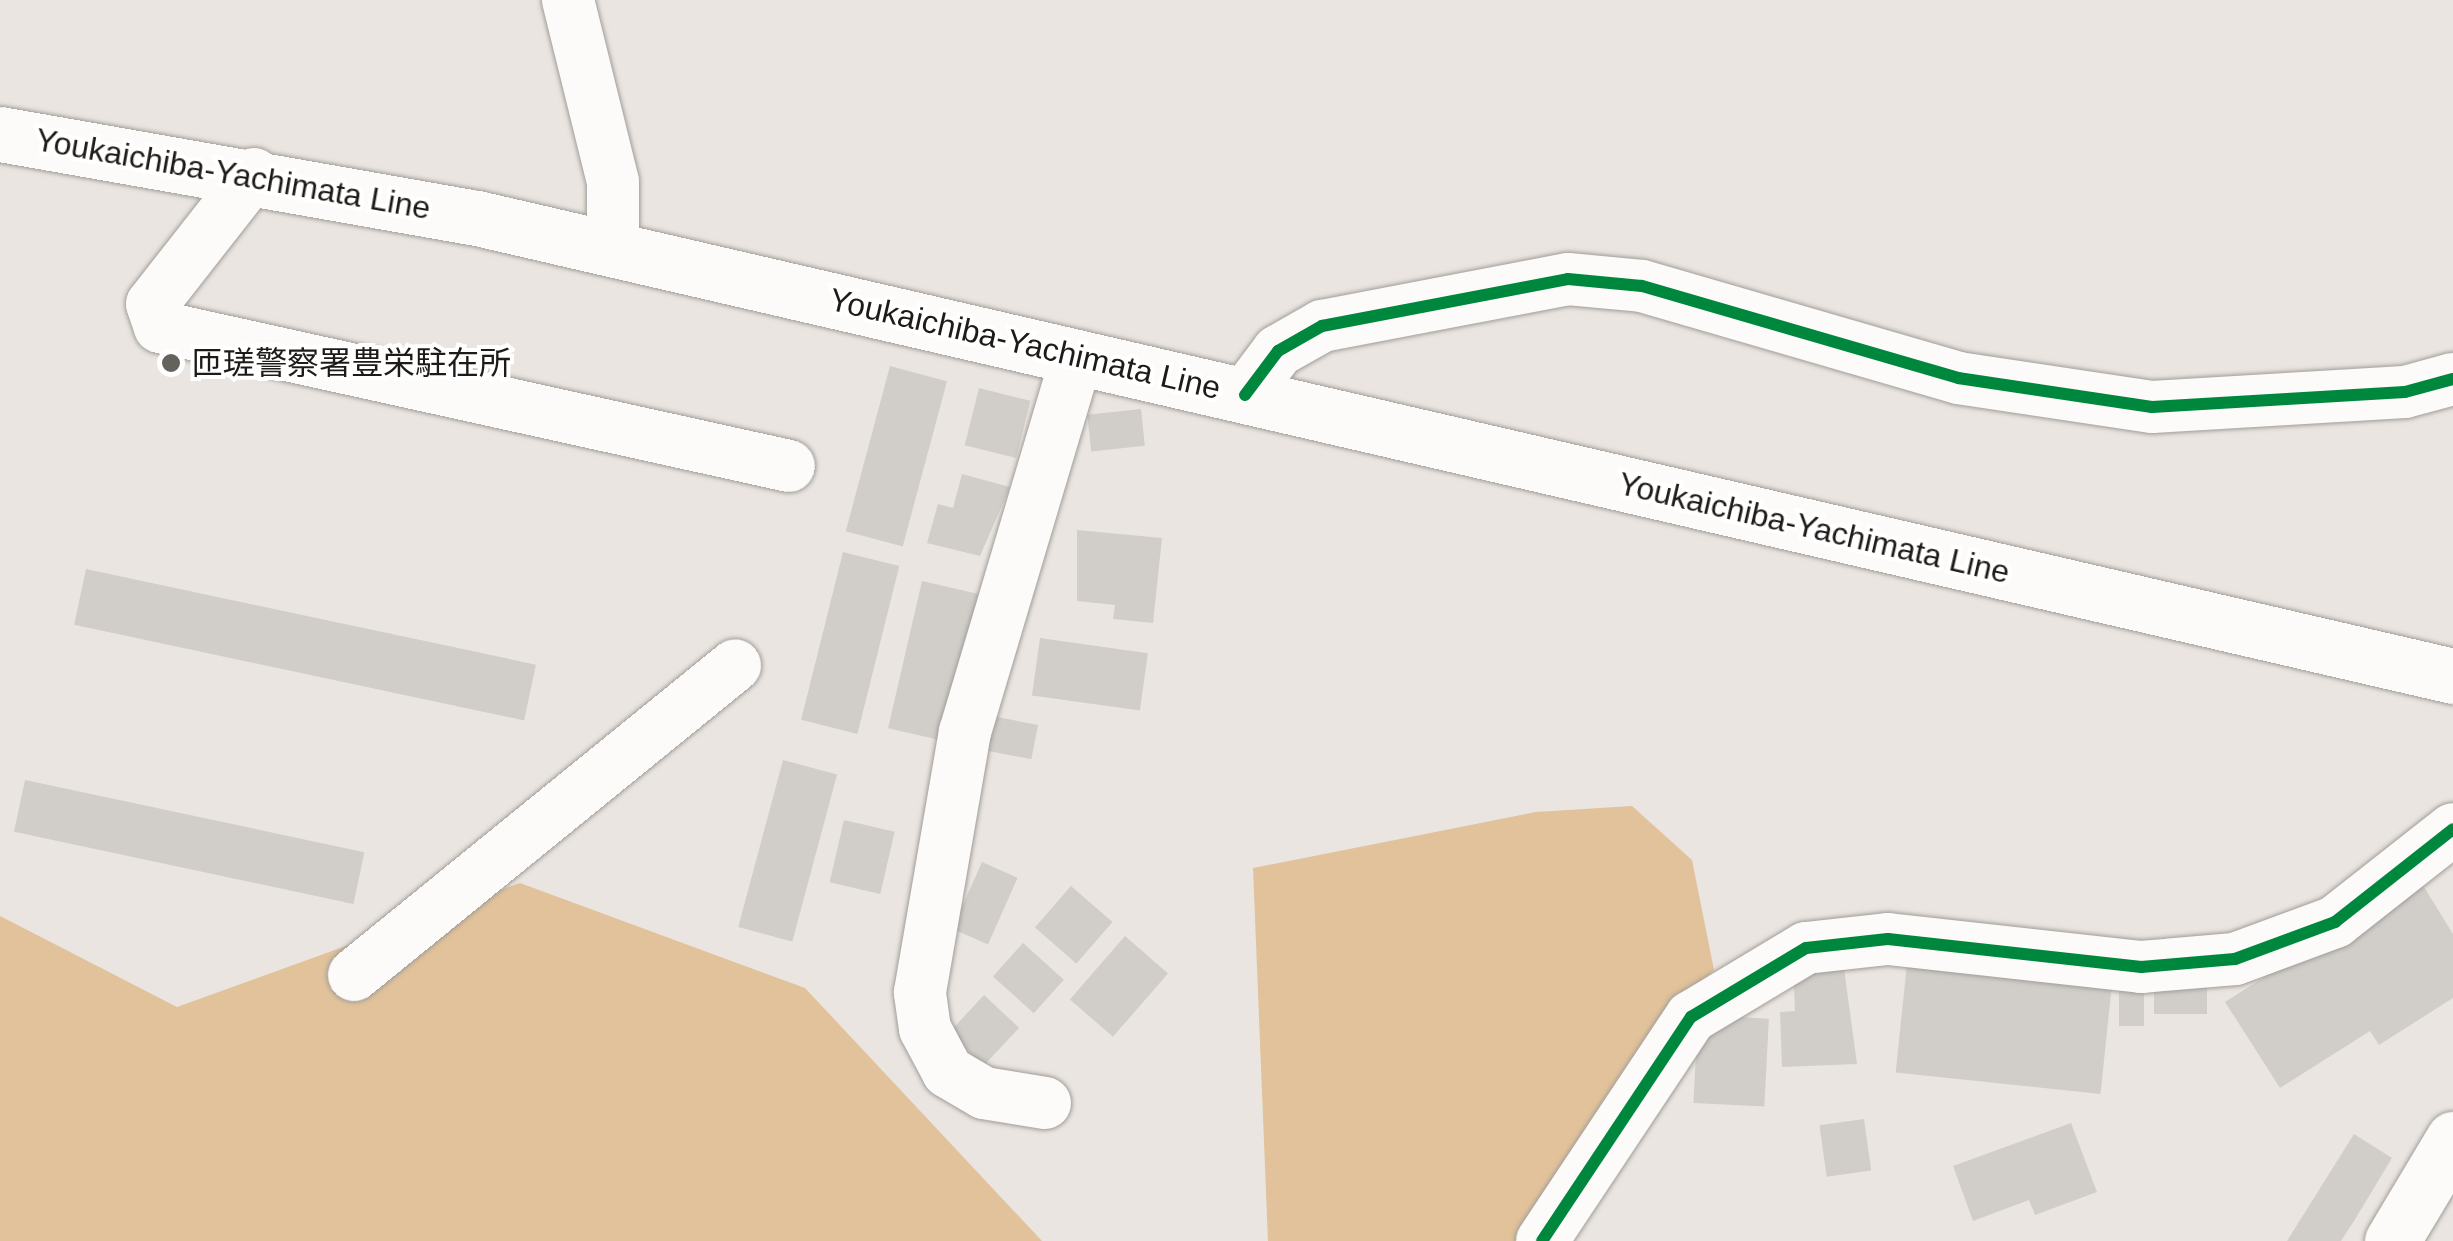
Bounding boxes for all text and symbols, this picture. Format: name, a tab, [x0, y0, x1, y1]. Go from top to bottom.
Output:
street label: Youkaichiba-Yachimata Line	[33, 120, 433, 228]
street label: Youkaichiba-Yachimata Line	[826, 280, 1224, 408]
place label: 匝瑳警察署豊栄駐在所	[191, 344, 511, 382]
marker: 匝瑳警察署豊栄駐在所	[160, 352, 182, 374]
street label: Youkaichiba-Yachimata Line	[1615, 464, 2013, 592]

